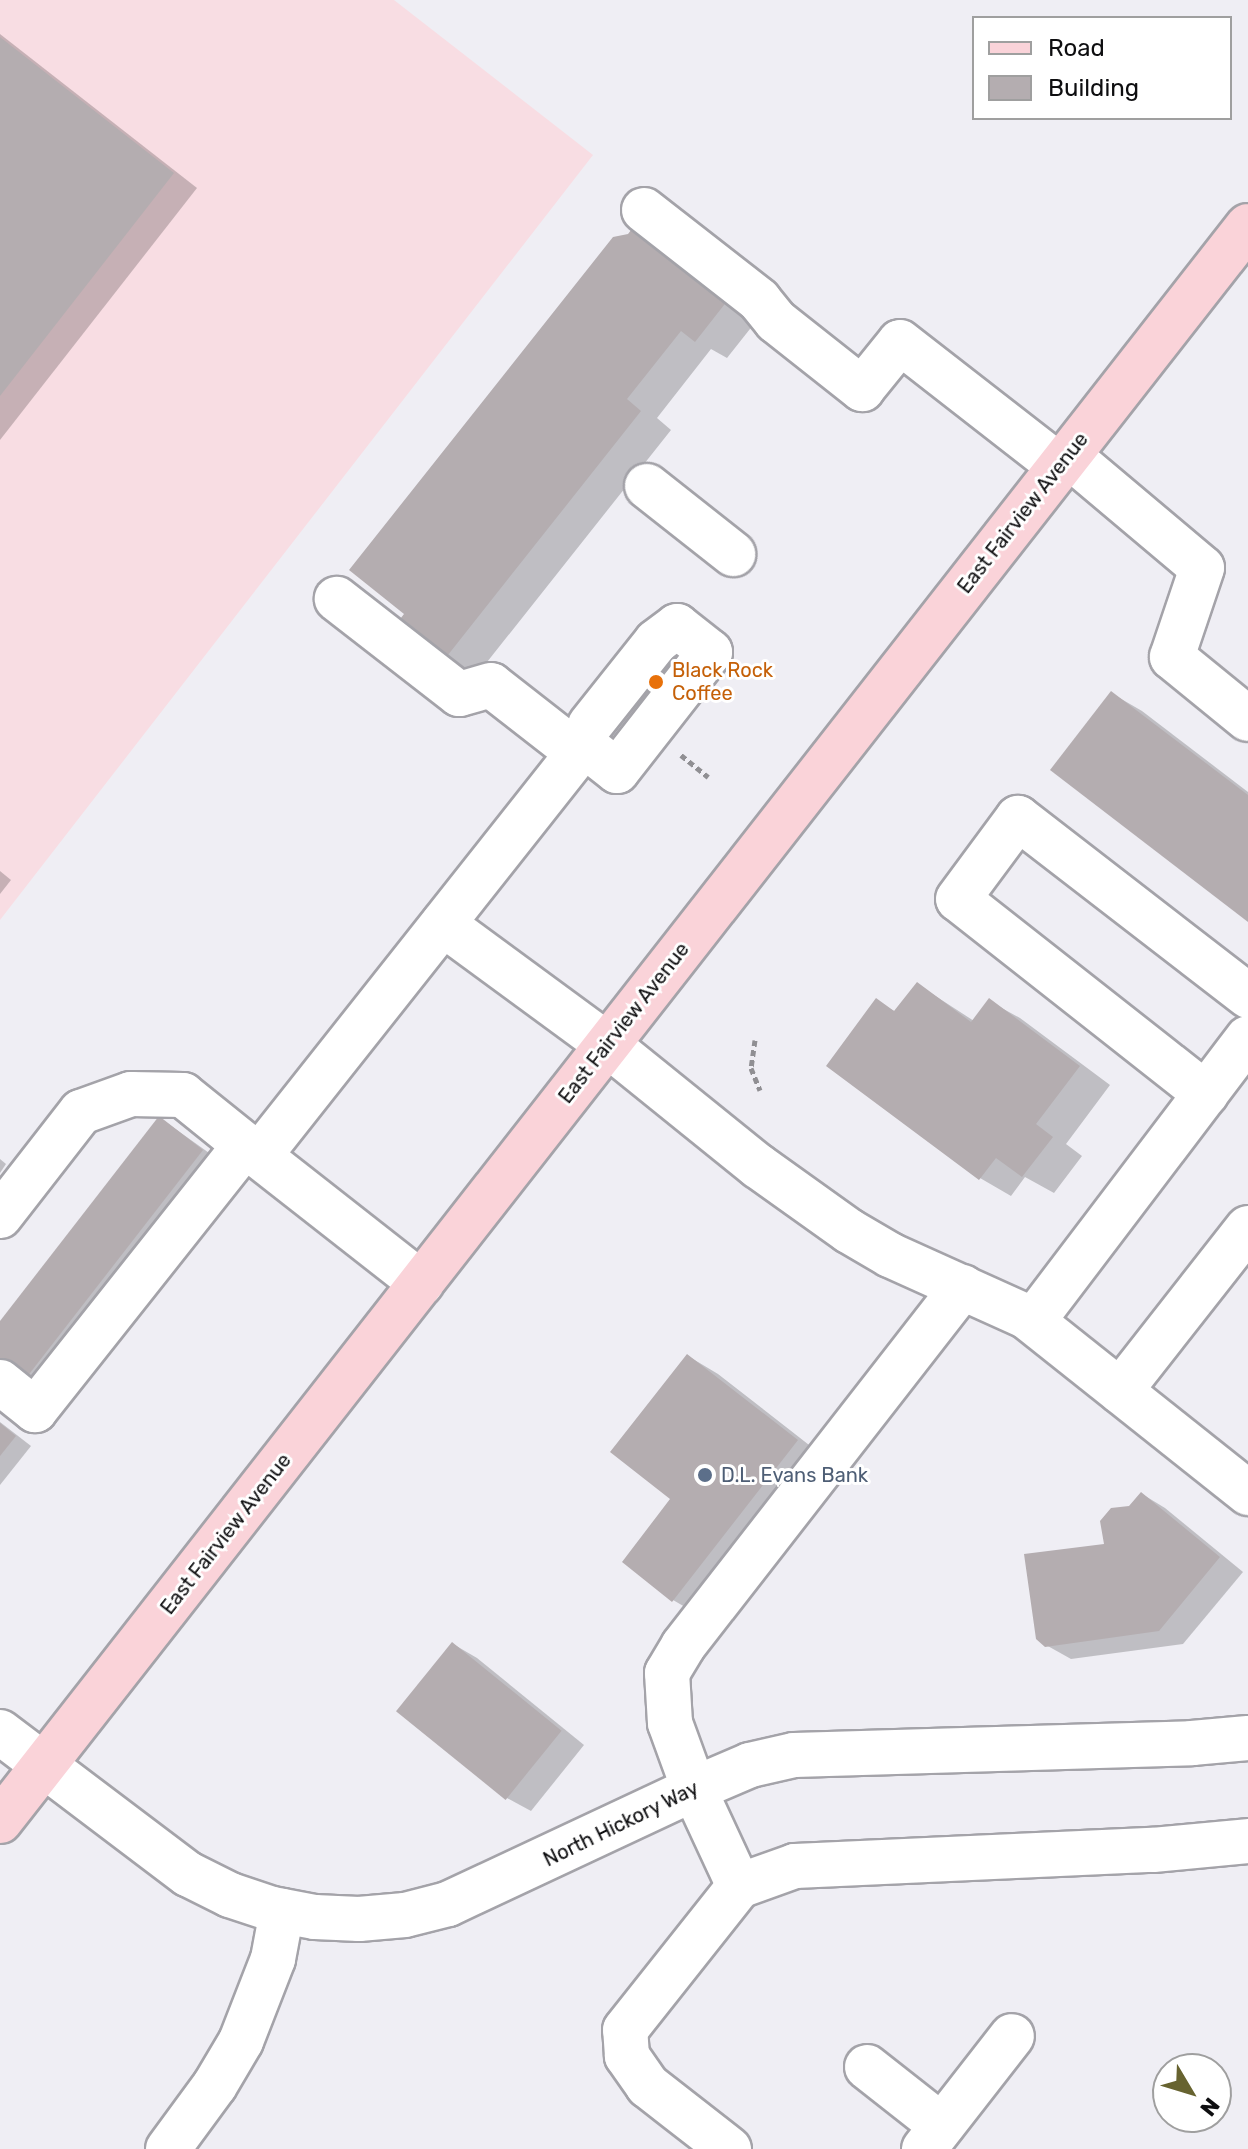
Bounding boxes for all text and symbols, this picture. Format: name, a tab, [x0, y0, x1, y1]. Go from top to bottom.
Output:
legend	[972, 16, 1232, 120]
text: Road	[1048, 34, 1105, 62]
text: Building	[1048, 74, 1139, 102]
street label: East Fairview Avenue	[952, 427, 1094, 599]
place label: Black Rock Coffee	[672, 658, 773, 705]
marker: Black Rock Coffee	[647, 673, 665, 691]
street label: East Fairview Avenue	[553, 937, 695, 1109]
street label: East Fairview Avenue	[155, 1448, 297, 1620]
place label: D.L. Evans Bank	[721, 1463, 868, 1487]
marker: D.L. Evans Bank	[696, 1466, 714, 1484]
street label: North Hickory Way	[539, 1776, 703, 1872]
north arrow	[1152, 2053, 1232, 2133]
text: N	[1194, 2092, 1225, 2121]

